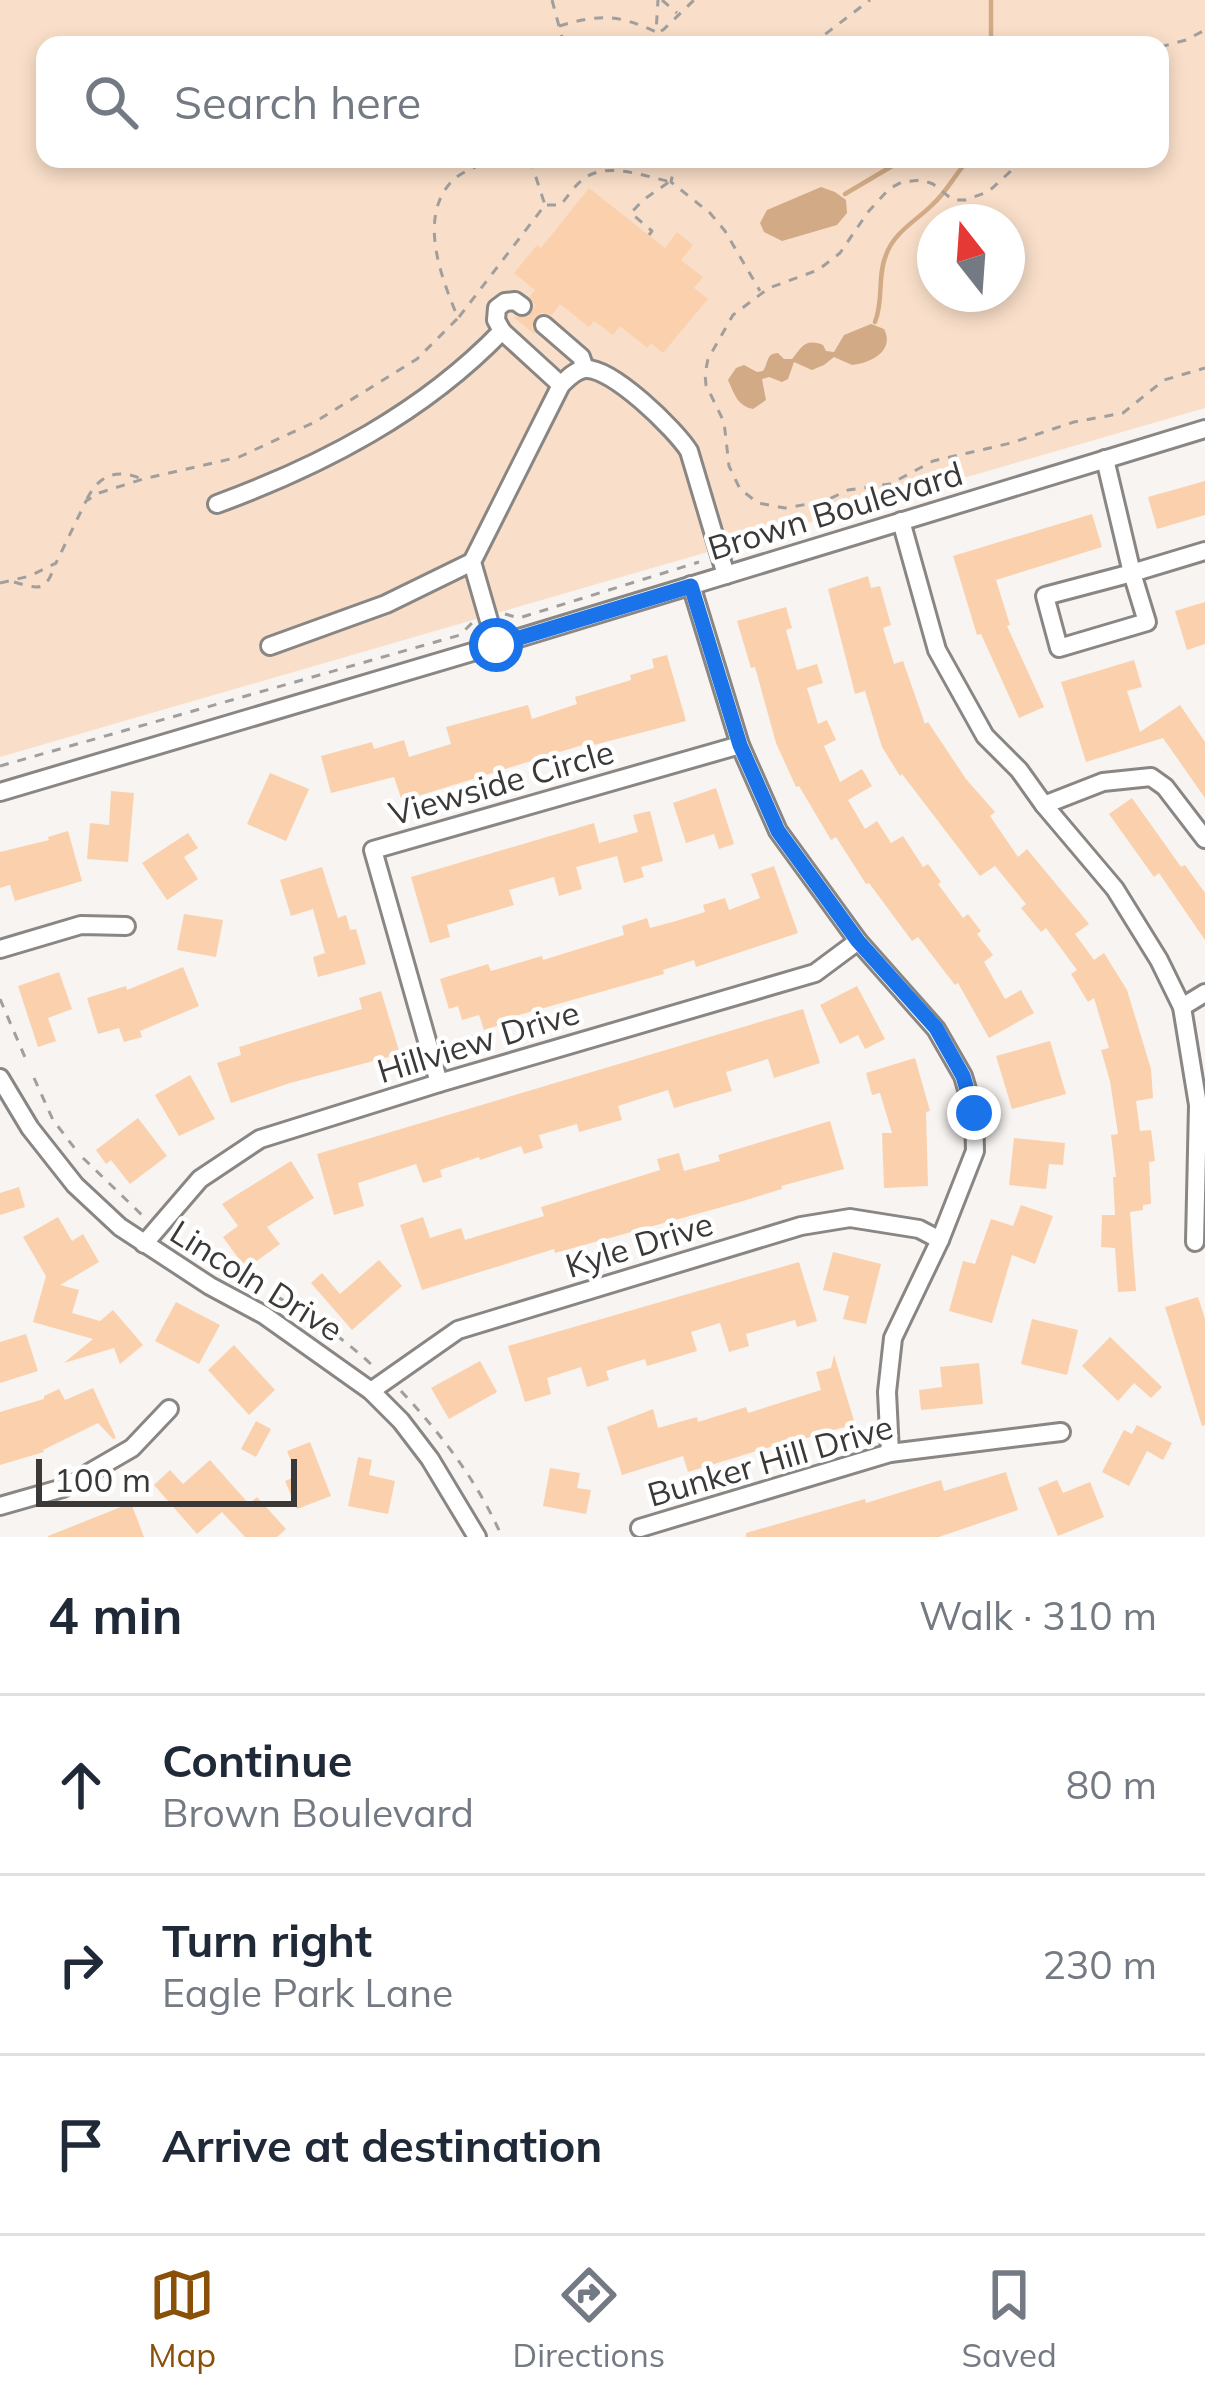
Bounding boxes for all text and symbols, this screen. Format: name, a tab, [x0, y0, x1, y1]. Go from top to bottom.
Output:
search box	[36, 36, 1169, 168]
icon: search	[78, 69, 144, 135]
text: Search here	[174, 74, 421, 130]
north arrow	[917, 204, 1025, 312]
street label: Brown Boulevard	[703, 452, 967, 568]
route start	[469, 618, 523, 672]
street label: Viewside Circle	[384, 730, 618, 834]
street label: Hillview Drive	[372, 991, 584, 1091]
route end	[947, 1086, 1001, 1140]
street label: Kyle Drive	[560, 1202, 718, 1286]
street label: Lincoln Drive	[163, 1211, 351, 1349]
street label: Bunker Hill Drive	[643, 1405, 897, 1515]
scale bar	[36, 1453, 297, 1506]
text: 100 m	[54, 1459, 151, 1500]
text: 4 min	[48, 1583, 183, 1647]
text: Walk · 310 m	[919, 1591, 1157, 1640]
text: Continue	[162, 1732, 352, 1788]
icon: ahead	[48, 1752, 114, 1818]
text: 80 m	[1066, 1760, 1157, 1809]
text: Brown Boulevard	[162, 1788, 474, 1837]
text: Turn right	[162, 1912, 372, 1968]
icon: right	[48, 1932, 114, 1998]
text: 230 m	[1042, 1940, 1157, 1989]
text: Eagle Park Lane	[162, 1968, 453, 2017]
icon: arrive	[48, 2112, 114, 2178]
text: Arrive at destination	[162, 2117, 602, 2173]
tab: Map	[148, 2262, 216, 2375]
tab: Directions	[513, 2262, 665, 2375]
tab: Saved	[962, 2262, 1057, 2375]

